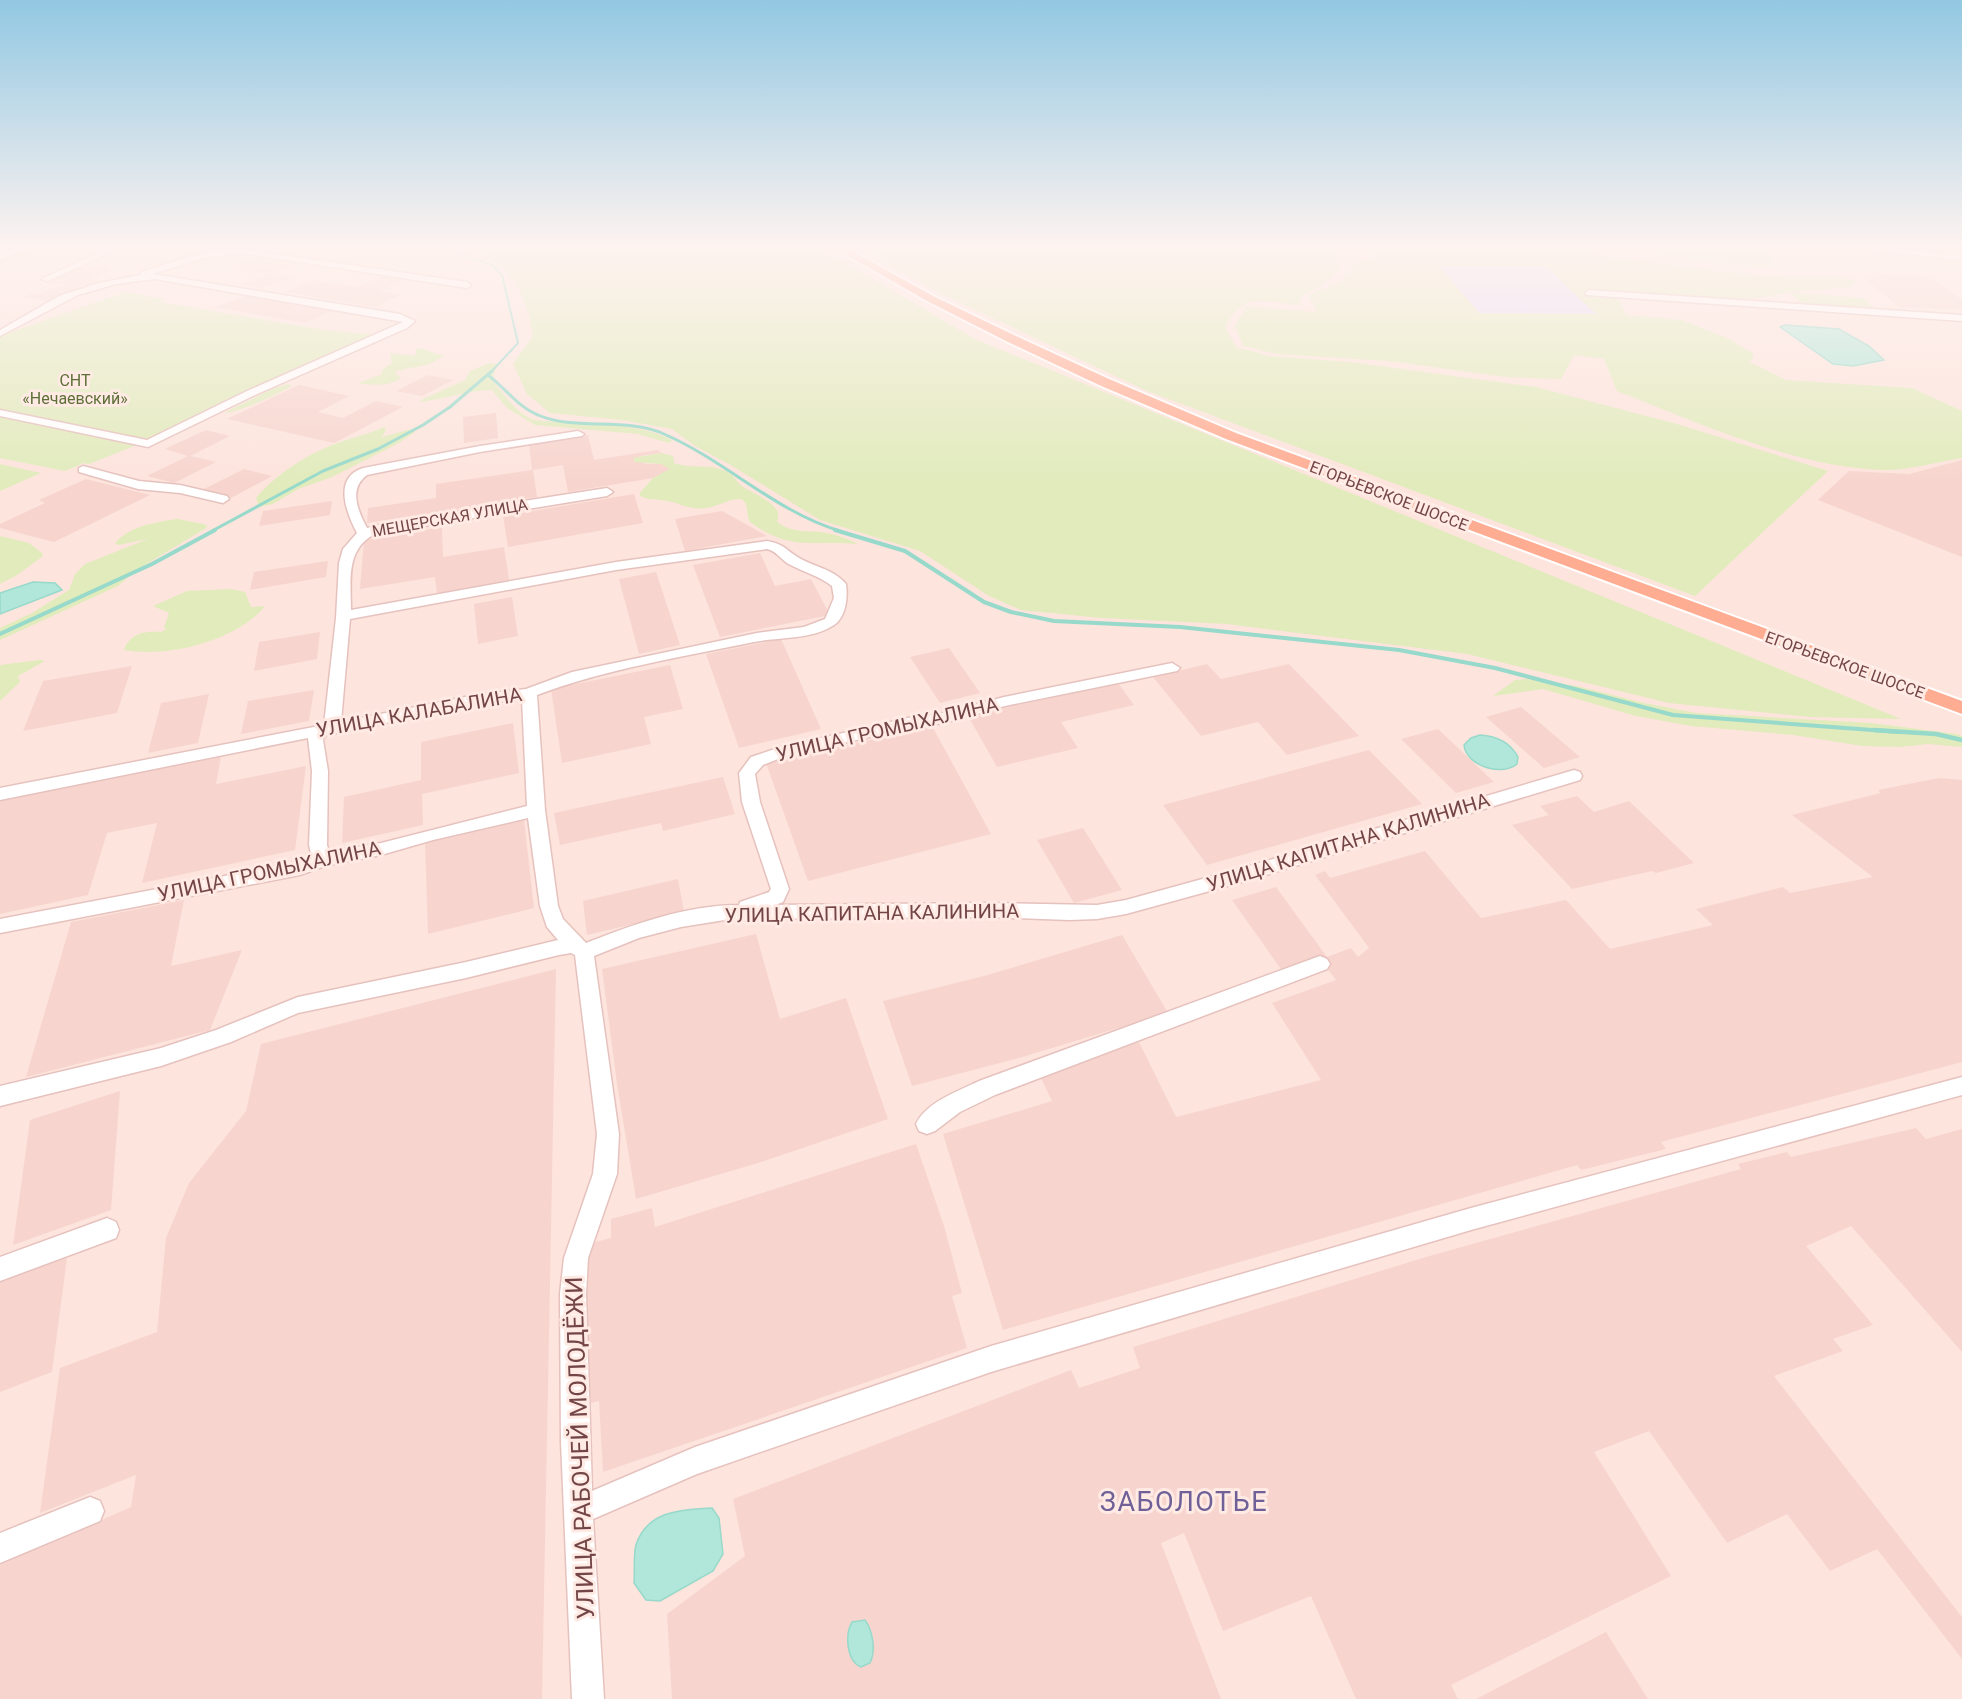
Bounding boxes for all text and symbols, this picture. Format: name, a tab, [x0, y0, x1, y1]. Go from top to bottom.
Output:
park label: СНТ «Нечаевский»	[22, 371, 128, 408]
street label: ЕГОРЬЕВСКОЕ ШОССЕ	[1307, 457, 1471, 535]
street label: МЕЩЕРСКАЯ УЛИЦА	[371, 495, 530, 541]
street label: ЕГОРЬЕВСКОЕ ШОССЕ	[1763, 627, 1927, 703]
street label: УЛИЦА КАЛАБАЛИНА	[314, 682, 524, 742]
street label: УЛИЦА ГРОМЫХАЛИНА	[774, 692, 1000, 766]
street label: УЛИЦА КАПИТАНА КАЛИНИНА	[1204, 787, 1492, 897]
street label: УЛИЦА ГРОМЫХАЛИНА	[155, 836, 383, 906]
street label: УЛИЦА КАПИТАНА КАЛИНИНА	[725, 898, 1019, 928]
street label: УЛИЦА РАБОЧЕЙ МОЛОДЁЖИ	[560, 1276, 600, 1620]
district label: ЗАБОЛОТЬЕ	[1100, 1486, 1268, 1518]

